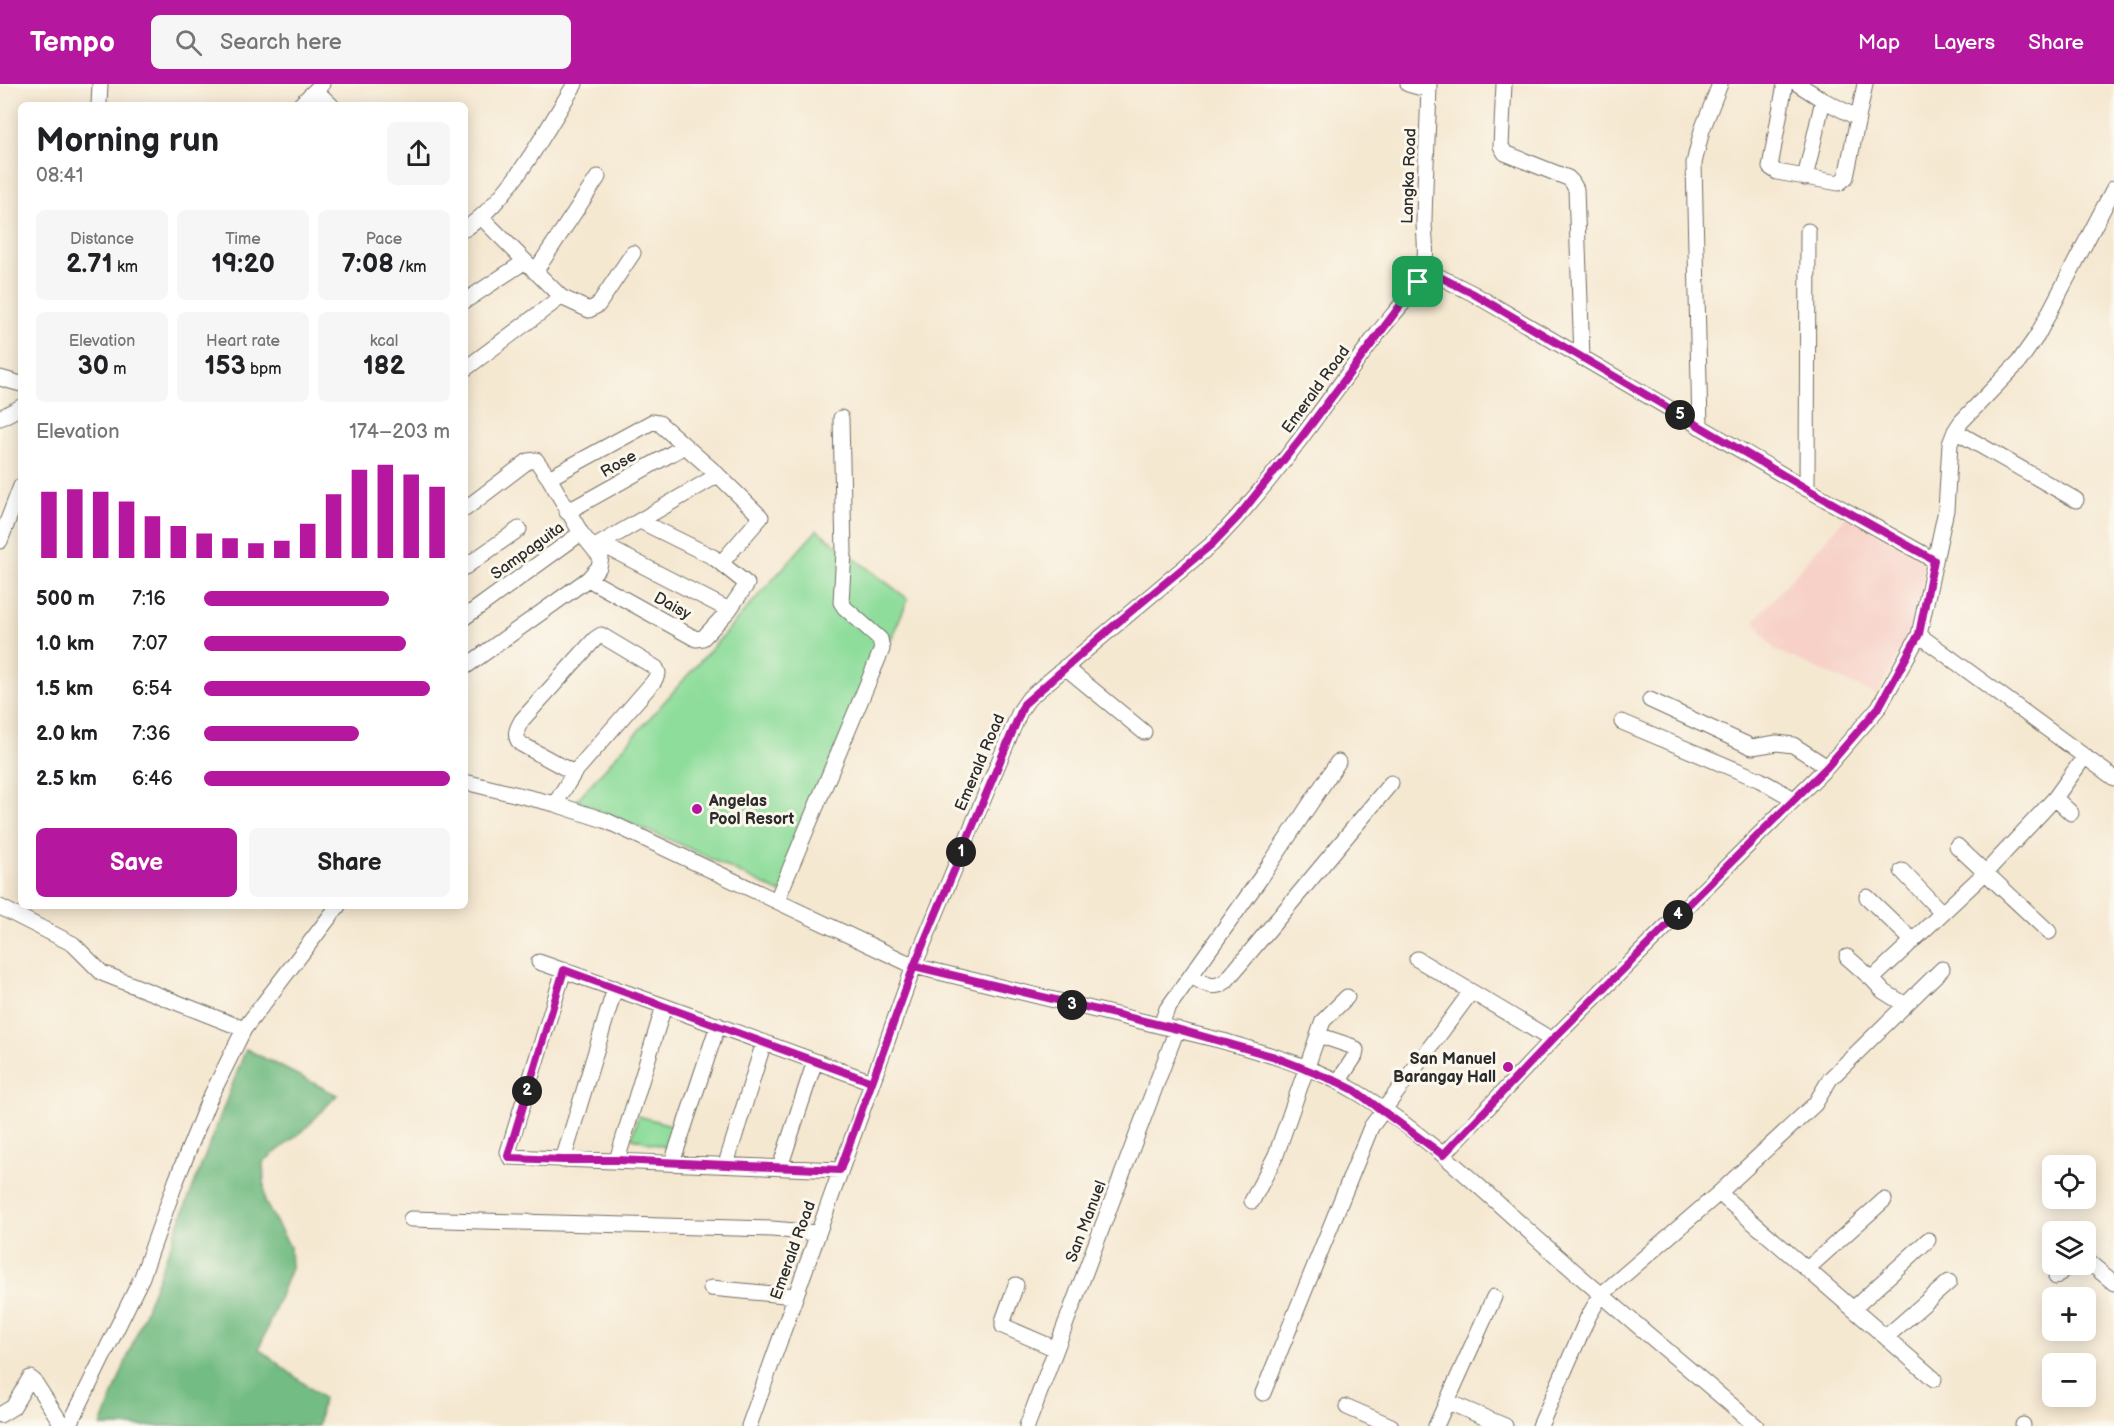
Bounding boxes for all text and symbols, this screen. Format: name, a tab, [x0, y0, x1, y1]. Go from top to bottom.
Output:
search box	[151, 15, 571, 69]
text: Tempo	[30, 26, 115, 59]
icon: search	[172, 26, 205, 59]
text: Search here	[220, 29, 342, 56]
text: Map	[1858, 30, 1900, 55]
text: Layers	[1933, 30, 1995, 55]
text: Share	[2028, 30, 2084, 55]
text: Morning run	[36, 121, 219, 161]
button: share	[387, 122, 450, 185]
street label: Langka Road	[1398, 128, 1421, 224]
text: 08:41	[36, 164, 83, 188]
text: Distance	[70, 230, 134, 249]
text: Time	[225, 230, 261, 249]
text: Pace	[366, 230, 402, 249]
text: 2.71	[66, 249, 113, 280]
text: 19:20	[211, 249, 275, 280]
text: 7:08	[341, 249, 394, 280]
pin	[1392, 256, 1443, 307]
text: km	[113, 258, 138, 277]
text: /km	[394, 258, 427, 277]
icon: arrive	[1401, 265, 1434, 298]
text: Elevation	[69, 332, 135, 351]
text: Heart rate	[206, 332, 280, 351]
text: kcal	[370, 332, 398, 351]
street label: Emerald Road	[1278, 342, 1354, 437]
text: 30	[78, 351, 109, 382]
text: 153	[205, 351, 246, 382]
text: 182	[363, 351, 405, 382]
text: m	[109, 360, 126, 379]
text: bpm	[246, 360, 281, 379]
pin: 5	[1665, 400, 1695, 430]
text: 5	[1675, 405, 1685, 424]
text: Elevation	[36, 420, 119, 444]
text: 174–203 m	[349, 420, 450, 444]
street label: Rose	[598, 446, 640, 482]
street label: Sampaguita	[488, 518, 568, 584]
text: 500 m	[36, 587, 95, 611]
text: 7:16	[132, 587, 166, 611]
street label: Daisy	[650, 588, 695, 625]
text: 1.0 km	[36, 632, 94, 656]
text: 7:07	[132, 632, 167, 656]
text: 1.5 km	[36, 677, 93, 701]
text: 6:54	[132, 677, 172, 701]
street label: Emerald Road	[951, 711, 1009, 814]
text: 2.0 km	[36, 722, 98, 746]
text: 7:36	[132, 722, 170, 746]
text: 2.5 km	[36, 767, 97, 791]
text: 6:46	[132, 767, 173, 791]
place label: Angelas Pool Resort	[708, 792, 795, 829]
marker: Angelas Pool Resort	[690, 802, 704, 816]
button: Save	[36, 828, 237, 897]
button: Share	[249, 828, 450, 897]
pin: 1	[946, 837, 976, 867]
text: 1	[958, 842, 964, 861]
pin: 4	[1663, 900, 1693, 930]
text: 4	[1673, 905, 1683, 924]
pin: 3	[1057, 990, 1087, 1020]
text: 3	[1067, 995, 1077, 1014]
place label: San Manuel Barangay Hall	[1393, 1050, 1496, 1087]
marker: San Manuel Barangay Hall	[1501, 1060, 1515, 1074]
pin: 2	[512, 1076, 542, 1106]
text: 2	[522, 1081, 532, 1100]
map controls	[2042, 1155, 2096, 1407]
button: locate	[2042, 1155, 2096, 1209]
street label: San Manuel	[1062, 1178, 1111, 1265]
street label: Emerald Road	[767, 1199, 820, 1302]
button: layers	[2042, 1221, 2096, 1275]
button: +	[2042, 1287, 2096, 1341]
button: −	[2042, 1353, 2096, 1407]

